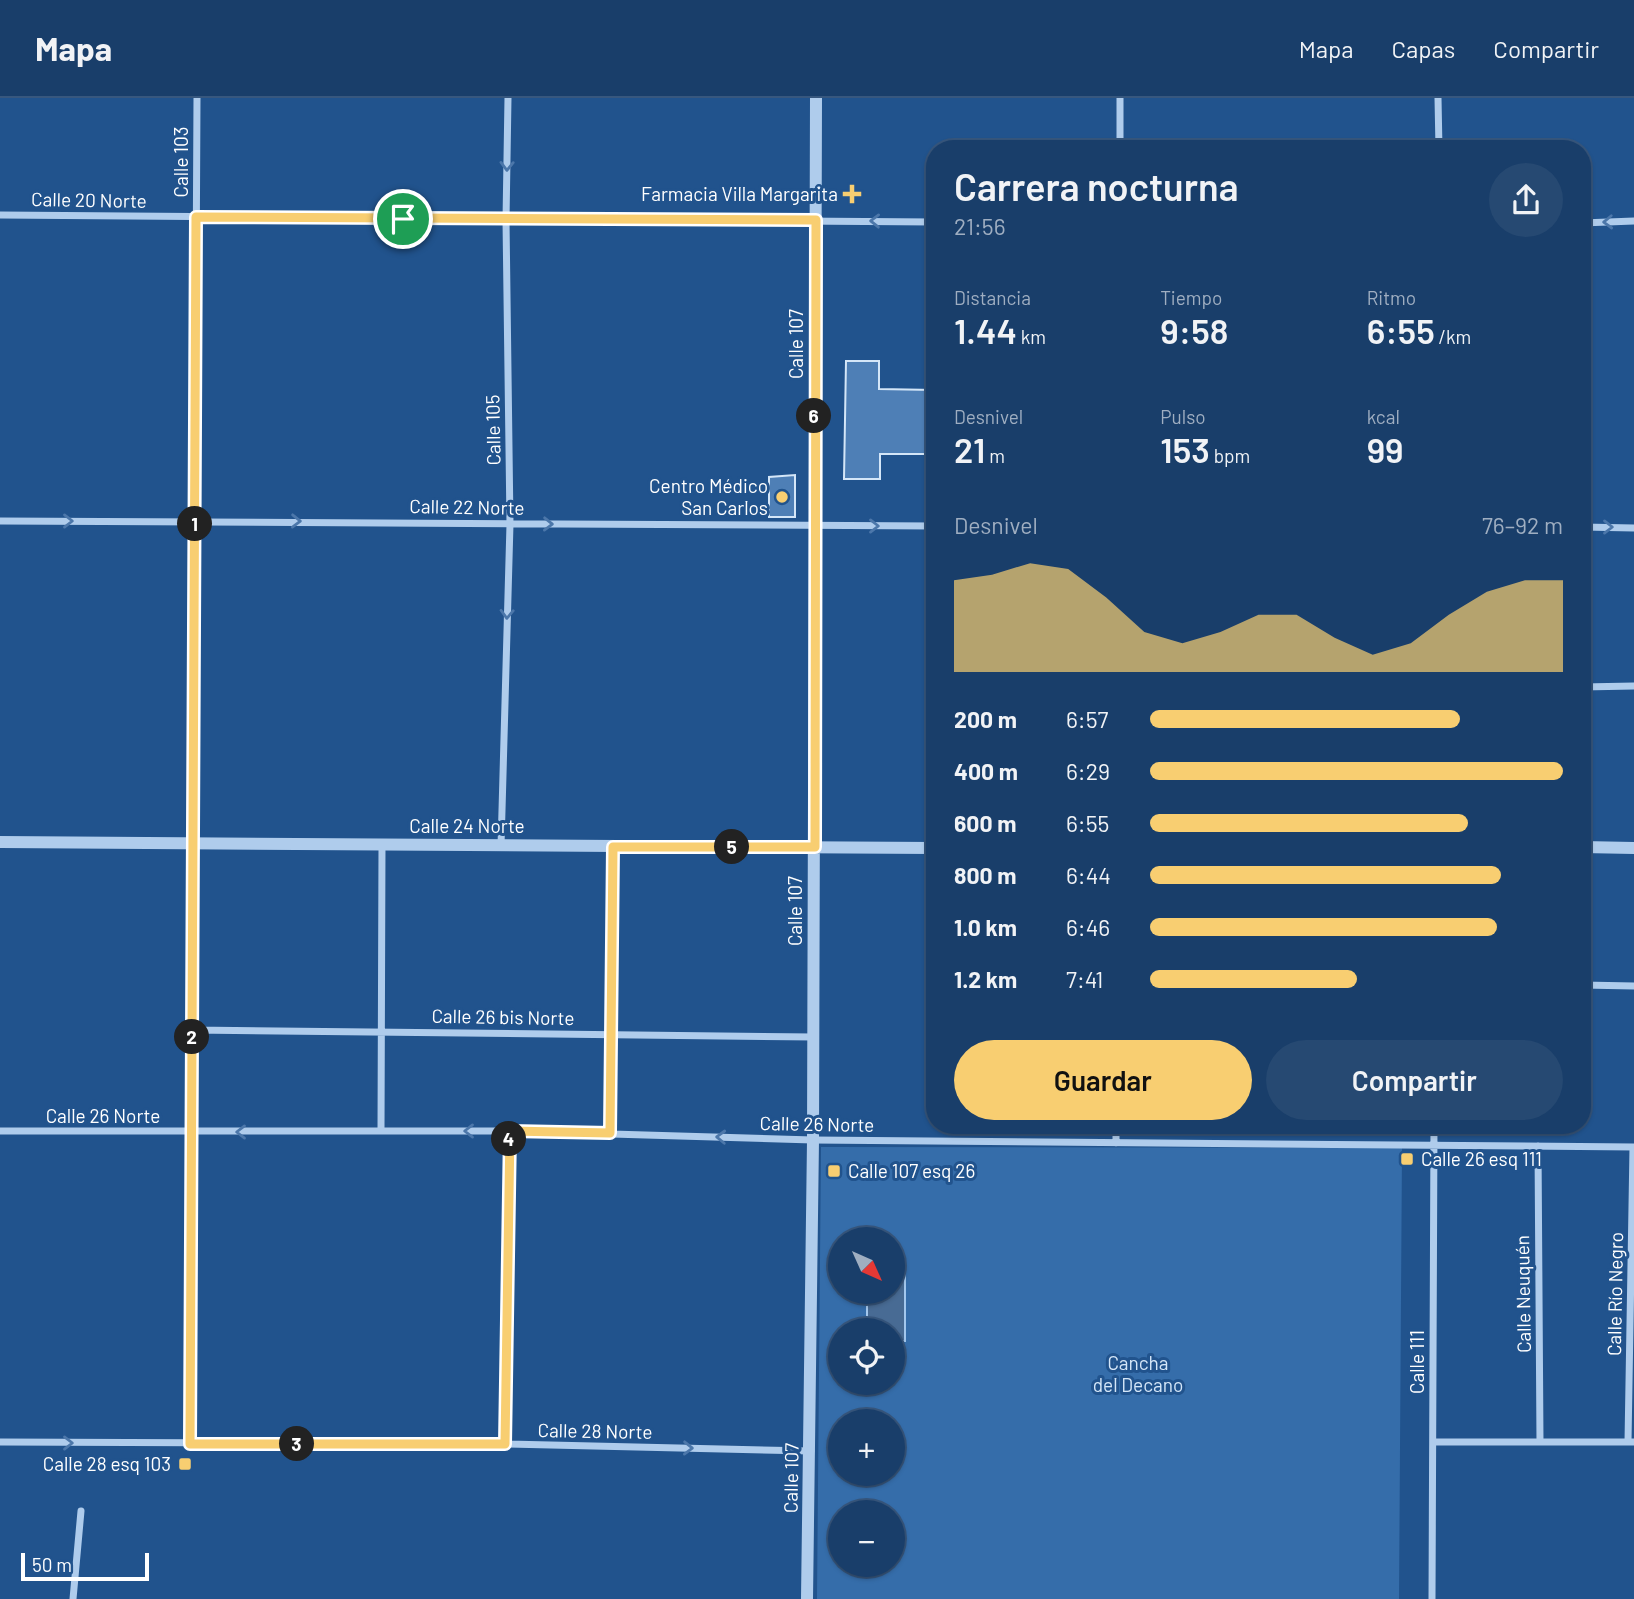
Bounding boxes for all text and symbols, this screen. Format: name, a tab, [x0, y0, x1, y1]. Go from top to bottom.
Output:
text: Mapa	[35, 28, 112, 68]
text: Mapa	[1299, 34, 1354, 63]
text: Capas	[1392, 34, 1455, 63]
text: Compartir	[1493, 34, 1599, 63]
street label: Calle 103	[169, 127, 192, 197]
one-way arrow	[499, 161, 515, 172]
text: Carrera nocturna	[954, 163, 1238, 209]
button: share	[1489, 163, 1563, 237]
place label: Farmacia Villa Margarita	[641, 182, 838, 205]
marker: Farmacia Villa Margarita	[844, 186, 860, 202]
street label: Calle 20 Norte	[31, 187, 147, 212]
pin	[373, 189, 433, 249]
icon: arrive	[384, 200, 422, 238]
text: 21:56	[954, 212, 1006, 240]
one-way arrow	[869, 214, 880, 229]
one-way arrow	[1602, 215, 1613, 230]
text: Distancia	[954, 286, 1031, 309]
text: Tiempo	[1160, 286, 1222, 309]
text: Ritmo	[1367, 286, 1416, 309]
street label: Calle 107	[784, 309, 807, 379]
text: 1.44	[954, 309, 1017, 351]
text: 9:58	[1160, 309, 1228, 351]
text: 6:55	[1367, 309, 1435, 351]
text: km	[1017, 325, 1046, 348]
text: /km	[1435, 325, 1471, 348]
street label: Calle 105	[480, 394, 505, 466]
pin: 6	[796, 398, 832, 434]
text: 6	[808, 404, 819, 427]
text: Desnivel	[954, 405, 1023, 428]
text: Pulso	[1160, 405, 1206, 428]
text: kcal	[1367, 405, 1400, 428]
text: 21	[954, 428, 985, 470]
text: 153	[1160, 428, 1210, 470]
text: 99	[1367, 428, 1404, 470]
text: m	[985, 444, 1005, 467]
text: bpm	[1210, 444, 1250, 467]
place label: Centro Médico San Carlos	[649, 474, 768, 519]
marker: Centro Médico San Carlos	[774, 489, 790, 505]
street label: Calle 22 Norte	[409, 494, 525, 519]
pin: 1	[178, 506, 212, 542]
text: Desnivel	[954, 511, 1038, 539]
text: 76–92 m	[1482, 511, 1563, 539]
text: 1	[191, 512, 198, 535]
one-way arrow	[63, 513, 74, 528]
one-way arrow	[291, 513, 301, 529]
one-way arrow	[543, 516, 553, 532]
one-way arrow	[869, 518, 880, 534]
one-way arrow	[1603, 519, 1614, 535]
one-way arrow	[500, 609, 515, 620]
text: 200 m	[954, 705, 1017, 733]
text: 6:57	[1066, 705, 1108, 733]
text: 400 m	[954, 757, 1018, 785]
text: 6:29	[1066, 757, 1110, 785]
text: 600 m	[954, 809, 1016, 837]
text: 6:55	[1066, 809, 1109, 837]
street label: Calle 24 Norte	[409, 814, 525, 837]
pin: 5	[714, 830, 750, 864]
text: 5	[726, 835, 737, 858]
text: 800 m	[954, 861, 1016, 889]
text: 6:44	[1066, 861, 1111, 889]
street label: Calle 107	[783, 876, 806, 946]
text: 1.0 km	[954, 913, 1017, 941]
text: 6:46	[1066, 913, 1110, 941]
text: 1.2 km	[954, 965, 1017, 993]
text: 7:41	[1066, 965, 1103, 993]
street label: Calle 26 bis Norte	[431, 1004, 575, 1029]
pin: 2	[174, 1020, 210, 1054]
text: 2	[186, 1025, 197, 1048]
button: Guardar	[954, 1040, 1252, 1120]
button: Compartir	[1266, 1040, 1563, 1120]
street label: Calle 26 Norte	[46, 1104, 160, 1127]
street label: Calle 26 Norte	[759, 1111, 875, 1136]
pin: 4	[491, 1122, 526, 1156]
one-way arrow	[463, 1123, 474, 1139]
one-way arrow	[236, 1124, 246, 1140]
text: 4	[503, 1127, 514, 1150]
one-way arrow	[715, 1130, 726, 1145]
place label: Calle 26 esq 111	[1421, 1147, 1542, 1170]
marker: Calle 26 esq 111	[1399, 1151, 1415, 1167]
place label: Calle 107 esq 26	[848, 1159, 975, 1182]
marker: Calle 107 esq 26	[826, 1163, 842, 1179]
north arrow	[828, 1227, 905, 1304]
map controls	[828, 1227, 905, 1577]
street label: Calle Río Negro	[1602, 1232, 1627, 1356]
street label: Calle Neuquén	[1510, 1235, 1535, 1353]
button: locate	[828, 1318, 905, 1395]
street label: Calle 111	[1405, 1330, 1428, 1394]
park label: Cancha del Decano	[1093, 1351, 1183, 1396]
button: +	[828, 1409, 905, 1486]
street label: Calle 28 Norte	[537, 1418, 653, 1443]
pin: 3	[280, 1426, 314, 1462]
text: 3	[291, 1432, 302, 1455]
one-way arrow	[63, 1435, 74, 1451]
one-way arrow	[682, 1441, 693, 1456]
street label: Calle 107	[778, 1443, 803, 1513]
place label: Calle 28 esq 103	[43, 1452, 171, 1475]
marker: Calle 28 esq 103	[177, 1456, 193, 1472]
button: −	[828, 1500, 905, 1577]
scale bar	[21, 1550, 149, 1582]
text: 50 m	[32, 1553, 72, 1576]

